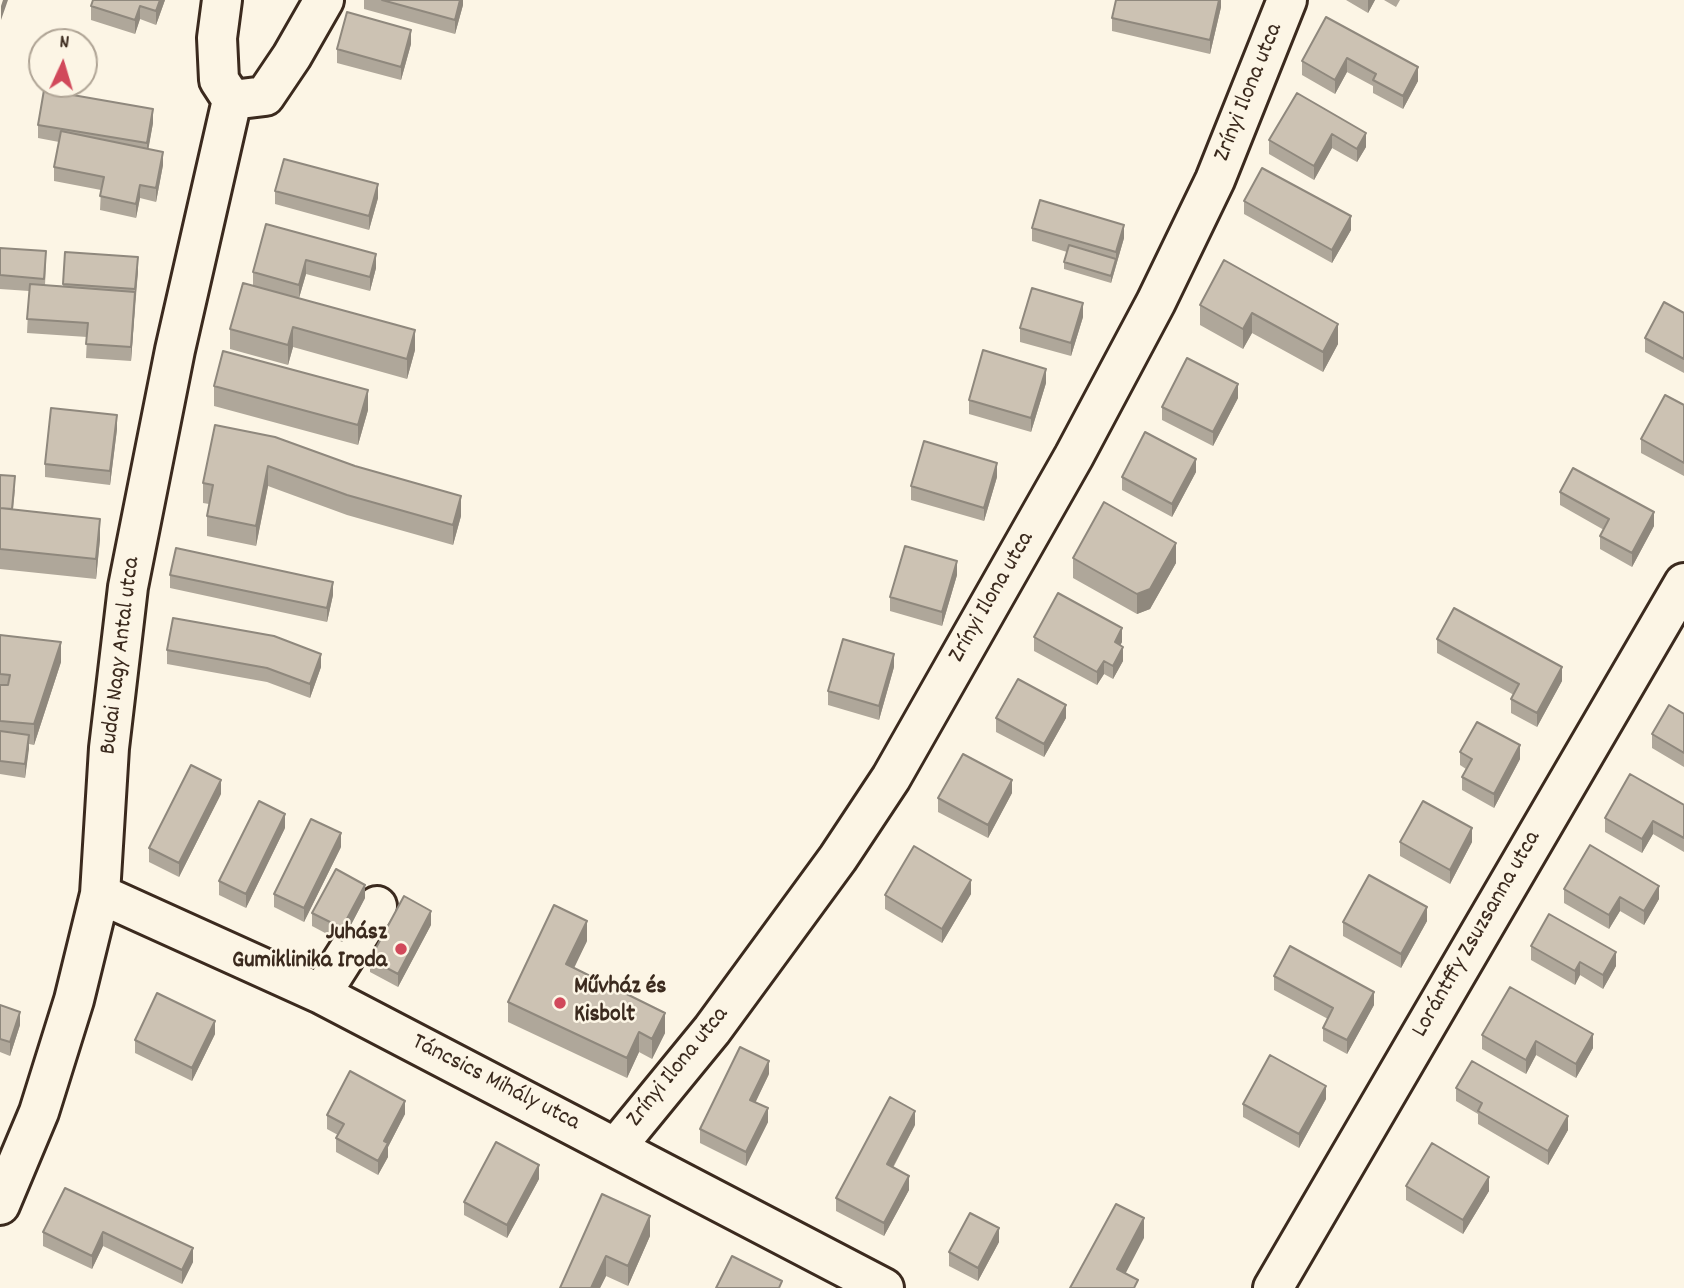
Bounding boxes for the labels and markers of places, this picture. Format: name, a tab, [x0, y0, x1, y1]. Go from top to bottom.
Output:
place label: Juhász Gumiklinika Iroda	[232, 921, 387, 977]
marker: Juhász Gumiklinika Iroda	[393, 941, 409, 957]
place label: Művház és Kisbolt	[574, 975, 666, 1031]
marker: Művház és Kisbolt	[552, 995, 568, 1011]

